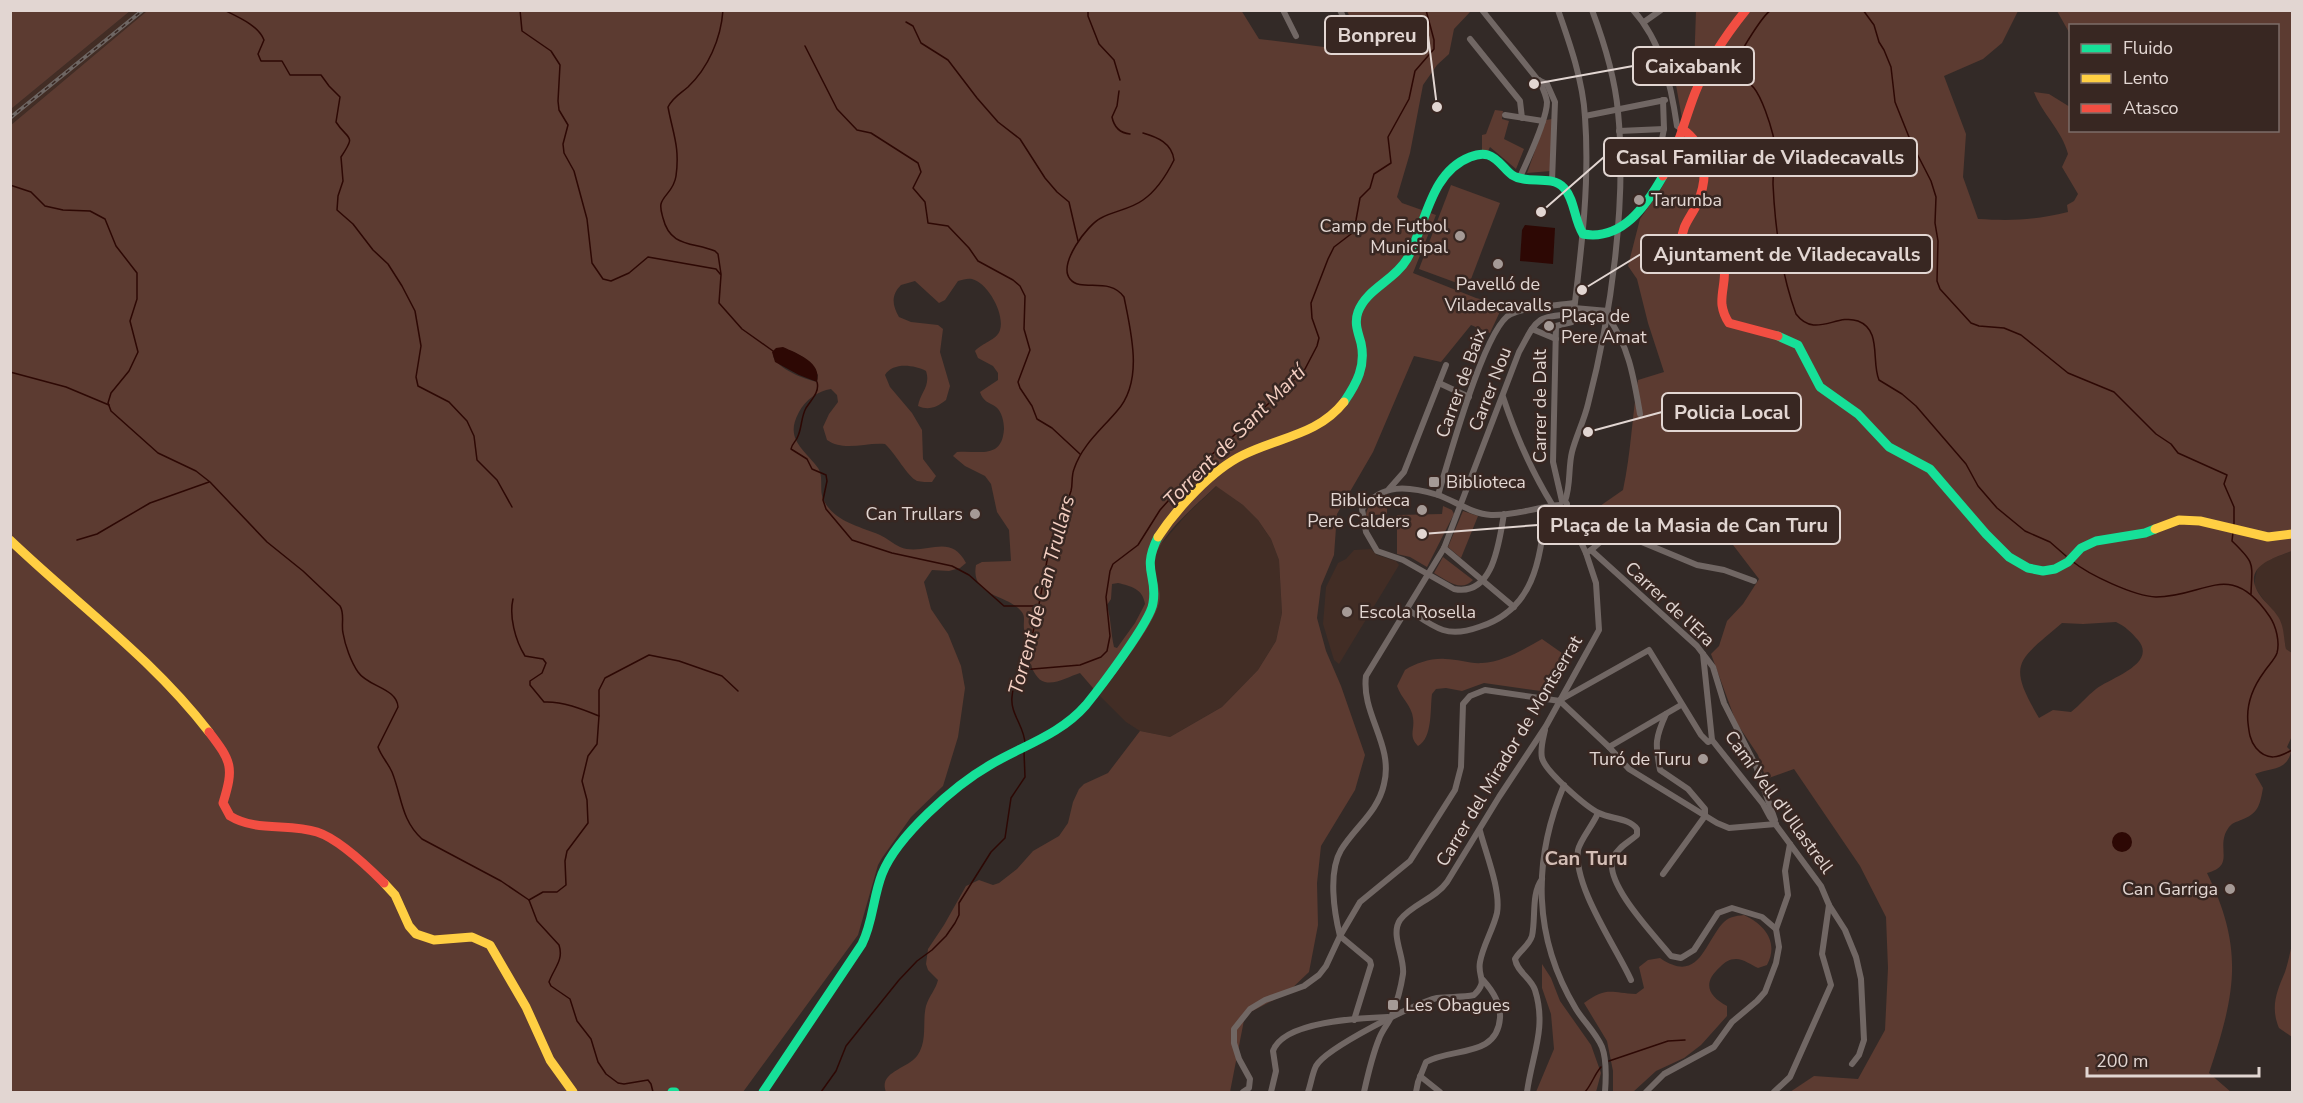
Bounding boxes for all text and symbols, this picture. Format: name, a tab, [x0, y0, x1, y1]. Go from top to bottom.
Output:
callout: Bonpreu	[1325, 16, 1428, 54]
text: Bonpreu	[1337, 22, 1417, 49]
legend	[2069, 24, 2279, 132]
text: Fluido	[2123, 36, 2173, 60]
callout: Caixabank	[1633, 47, 1754, 85]
text: Caixabank	[1645, 53, 1742, 80]
text: Lento	[2123, 66, 2169, 90]
text: Atasco	[2123, 96, 2179, 120]
callout: Casal Familiar de Viladecavalls	[1604, 138, 1917, 176]
text: Casal Familiar de Viladecavalls	[1616, 144, 1904, 171]
place label: Tarumba	[1651, 188, 1722, 212]
marker: Tarumba	[1632, 193, 1646, 207]
place label: Camp de Futbol Municipal	[1320, 214, 1449, 259]
marker: Camp de Futbol Municipal	[1453, 229, 1467, 243]
callout: Ajuntament de Viladecavalls	[1641, 235, 1932, 273]
text: Ajuntament de Viladecavalls	[1654, 241, 1921, 268]
marker: Pavelló de Viladecavalls	[1491, 257, 1505, 271]
place label: Pavelló de Viladecavalls	[1443, 272, 1552, 317]
place label: Plaça de Pere Amat	[1561, 304, 1647, 349]
marker: Plaça de Pere Amat	[1542, 319, 1556, 333]
street label: Carrer de Baix	[1430, 324, 1492, 441]
street label: Carrer Nou	[1463, 344, 1517, 434]
street label: Carrer de Dalt	[1528, 348, 1552, 463]
water label: Torrent de Sant Martí	[1157, 357, 1314, 513]
callout: Policia Local	[1662, 393, 1801, 431]
text: Policia Local	[1674, 399, 1791, 426]
place label: Biblioteca	[1446, 470, 1526, 494]
marker: Biblioteca	[1427, 475, 1441, 489]
place label: Biblioteca Pere Calders	[1307, 488, 1410, 533]
water label: Torrent de Can Trullars	[1002, 492, 1081, 698]
place label: Can Trullars	[866, 502, 963, 526]
marker: Biblioteca Pere Calders	[1415, 503, 1429, 517]
callout: Plaça de la Masia de Can Turu	[1538, 506, 1840, 544]
marker: Can Trullars	[968, 507, 982, 521]
text: Plaça de la Masia de Can Turu	[1550, 512, 1828, 539]
street label: Carrer de l'Era	[1620, 556, 1720, 652]
place label: Escola Rosella	[1359, 600, 1476, 624]
marker: Escola Rosella	[1340, 605, 1354, 619]
street label: Carrer del Mirador de Montserrat	[1430, 631, 1588, 871]
street label: Camí Vell d'Ullastrell	[1719, 726, 1839, 879]
place label: Turó de Turu	[1590, 747, 1691, 771]
marker: Turó de Turu	[1696, 752, 1710, 766]
district label: Can Turu	[1544, 845, 1628, 872]
place label: Can Garriga	[2122, 877, 2218, 901]
marker: Can Garriga	[2223, 882, 2237, 896]
place label: Les Obagues	[1405, 993, 1510, 1017]
marker: Les Obagues	[1386, 998, 1400, 1012]
scale bar	[2087, 1040, 2260, 1078]
text: 200 m	[2096, 1049, 2148, 1073]

